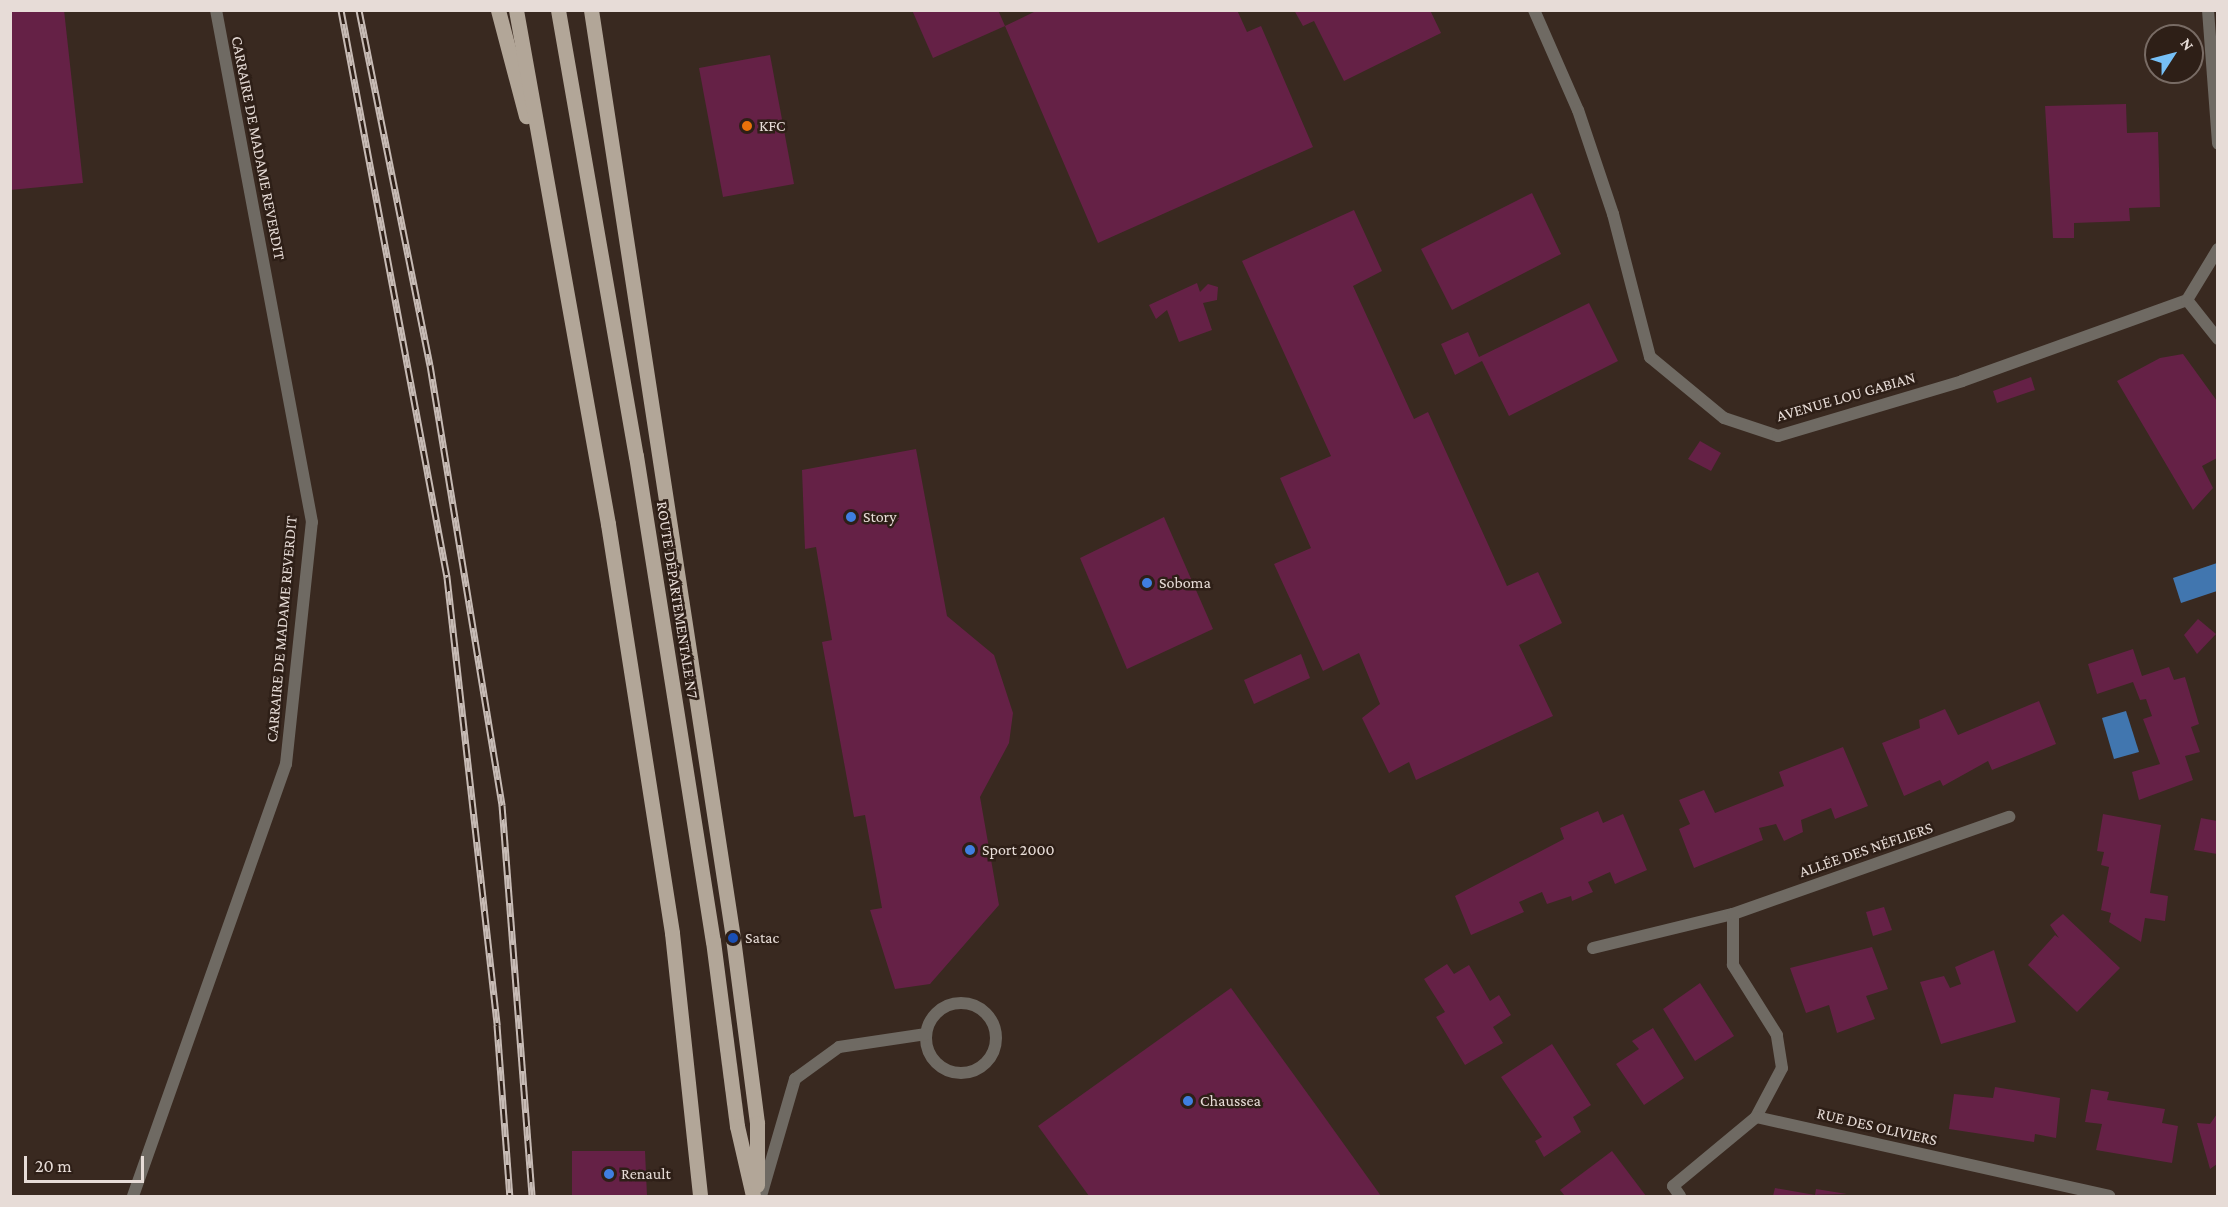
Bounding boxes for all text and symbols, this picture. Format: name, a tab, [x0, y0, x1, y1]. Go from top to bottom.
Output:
north arrow	[2144, 24, 2204, 84]
street label: CARRAIRE DE MADAME REVERDIT	[227, 34, 289, 262]
text: N	[2177, 35, 2197, 54]
place label: KFC	[759, 116, 785, 136]
marker: KFC	[740, 119, 754, 133]
street label: AVENUE LOU GABIAN	[1774, 368, 1918, 426]
street label: ROUTE DÉPARTEMENTALE N7	[652, 500, 702, 700]
place label: Story	[863, 507, 897, 527]
marker: Story	[844, 510, 858, 524]
street label: CARRAIRE DE MADAME REVERDIT	[263, 515, 301, 743]
place label: Soboma	[1159, 573, 1211, 593]
marker: Soboma	[1140, 576, 1154, 590]
street label: ALLÉE DES NÉFLIERS	[1797, 818, 1935, 882]
place label: Sport 2000	[982, 840, 1055, 860]
marker: Sport 2000	[963, 843, 977, 857]
place label: Satac	[745, 928, 779, 948]
marker: Satac	[726, 931, 740, 945]
place label: Chaussea	[1200, 1091, 1261, 1111]
marker: Chaussea	[1181, 1094, 1195, 1108]
street label: RUE DES OLIVIERS	[1815, 1104, 1939, 1150]
scale bar	[27, 1144, 147, 1182]
text: 20 m	[35, 1156, 72, 1176]
place label: Renault	[621, 1164, 671, 1184]
marker: Renault	[602, 1167, 616, 1181]

